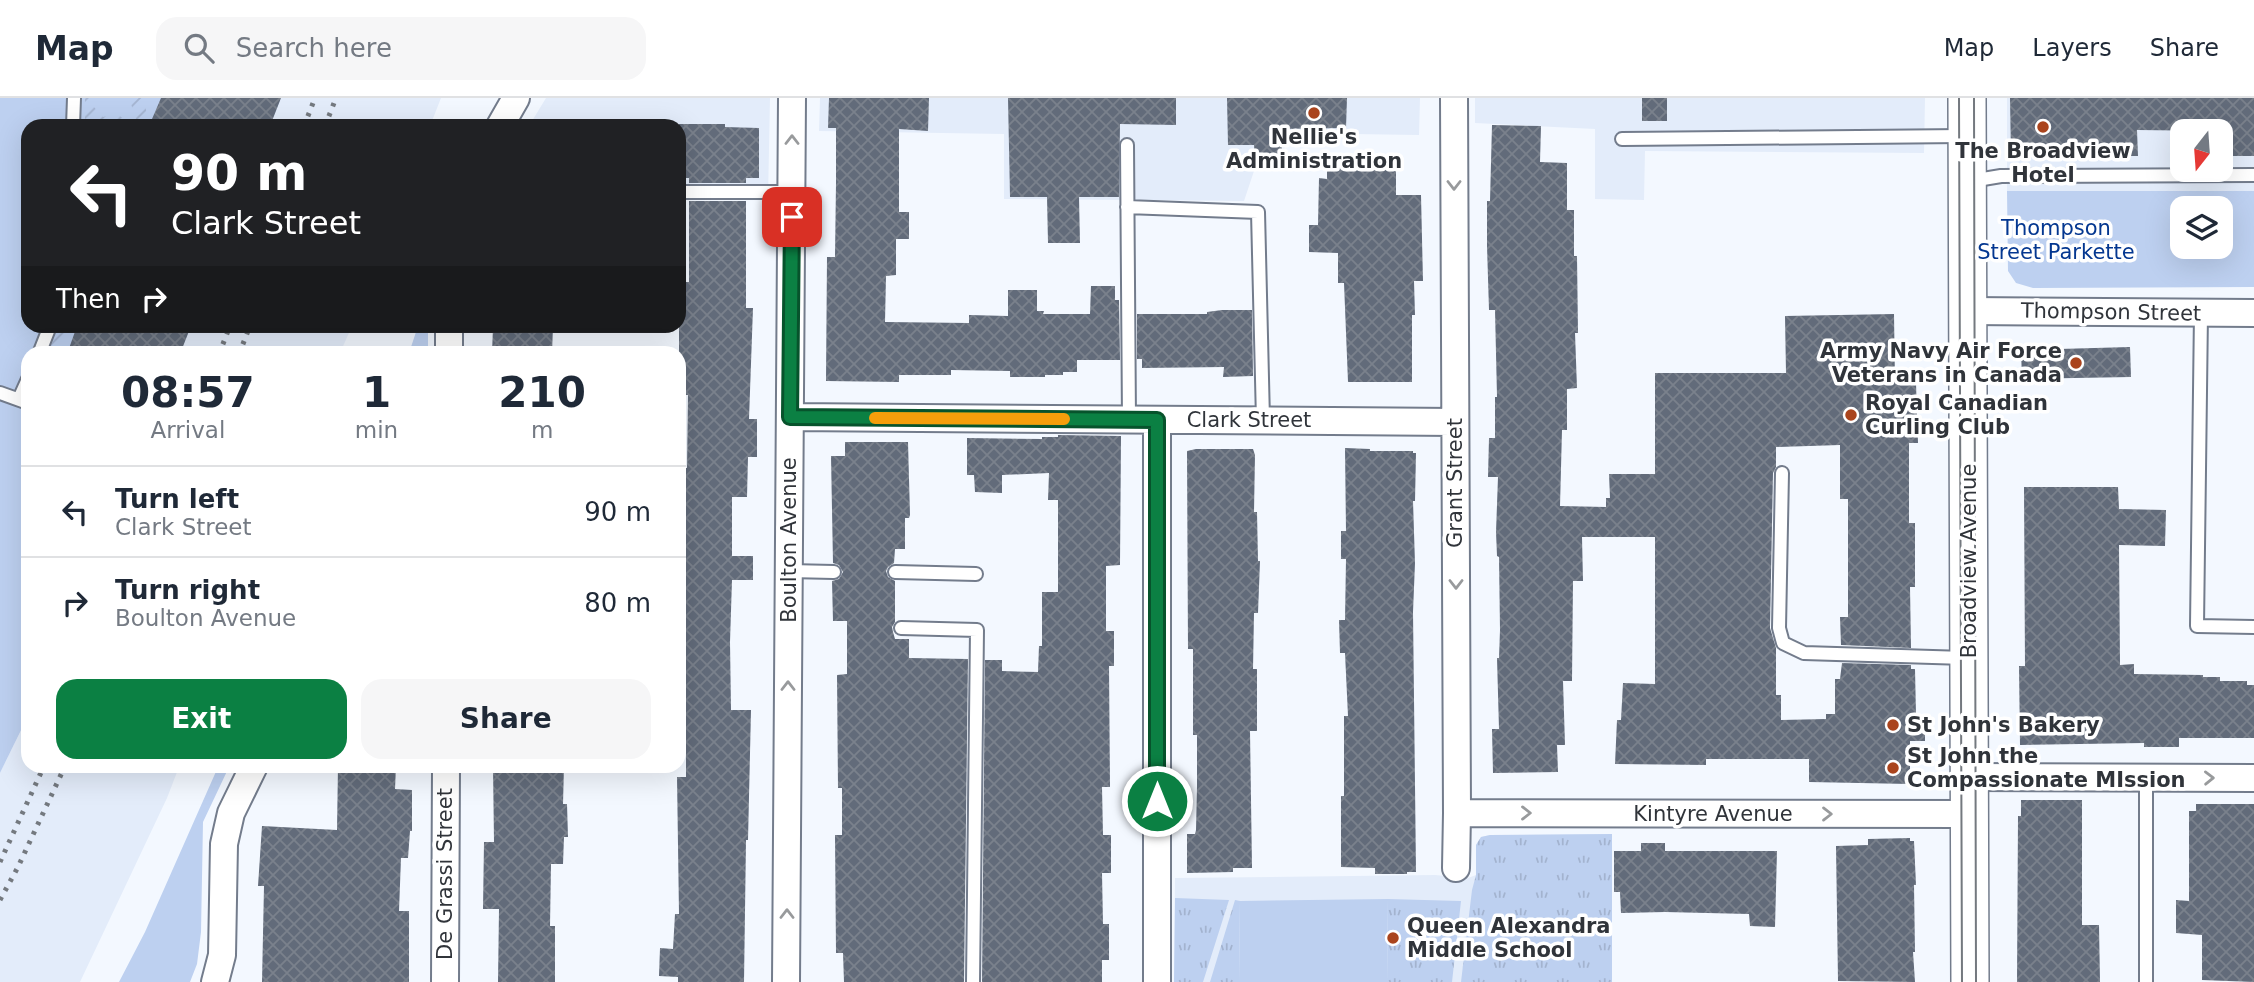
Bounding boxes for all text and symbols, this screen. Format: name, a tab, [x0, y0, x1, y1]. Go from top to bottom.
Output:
search box	[156, 17, 646, 80]
text: Map	[35, 29, 114, 68]
icon: search	[180, 29, 218, 67]
text: Search here	[236, 33, 392, 63]
text: Map	[1944, 34, 1994, 62]
text: Layers	[2032, 34, 2112, 62]
text: Share	[2150, 34, 2219, 62]
marker: Nellie's Administration	[1306, 105, 1322, 121]
marker: The Broadview Hotel	[2035, 119, 2051, 135]
north arrow	[2170, 119, 2233, 182]
map controls	[2170, 119, 2233, 259]
place label: Nellie's Administration	[1226, 125, 1402, 173]
one-way arrow	[784, 135, 800, 145]
place label: The Broadview Hotel	[1955, 139, 2131, 187]
text: 90 m	[171, 145, 307, 202]
icon: left	[56, 147, 147, 238]
one-way arrow	[1446, 180, 1462, 190]
pin	[762, 187, 822, 247]
button: layers	[2170, 196, 2233, 259]
icon: arrive	[773, 198, 811, 236]
text: Clark Street	[171, 204, 361, 242]
park label: Thompson Street Parkette	[1977, 216, 2135, 264]
icon: right	[135, 280, 173, 318]
text: Then	[56, 284, 121, 314]
street label: Thompson Street	[2020, 298, 2201, 326]
place label: Army Navy Air Force Veterans in Canada	[1820, 339, 2062, 387]
marker: Army Navy Air Force Veterans in Canada	[2068, 355, 2084, 371]
text: 08:57	[121, 368, 255, 417]
text: 1	[362, 368, 391, 417]
text: 210	[498, 368, 586, 417]
place label: Royal Canadian Curling Club	[1865, 391, 2048, 439]
marker: Royal Canadian Curling Club	[1843, 407, 1859, 423]
street label: Clark Street	[1187, 408, 1311, 432]
text: Arrival	[151, 417, 225, 443]
text: min	[355, 417, 398, 443]
text: m	[531, 417, 553, 443]
street label: Grant Street	[1443, 418, 1467, 548]
street label: Boulton Avenue	[777, 457, 801, 623]
street label: Broadview Avenue	[1957, 464, 1981, 658]
text: Turn left	[115, 484, 239, 514]
icon: left	[56, 493, 94, 531]
text: 90 m	[584, 497, 651, 527]
text: Clark Street	[115, 514, 252, 540]
text: Turn right	[115, 575, 260, 605]
one-way arrow	[1448, 579, 1464, 589]
icon: right	[56, 584, 94, 622]
text: 80 m	[584, 588, 651, 618]
text: Boulton Avenue	[115, 605, 296, 631]
button: Exit	[56, 679, 347, 759]
button: Share	[361, 679, 651, 759]
one-way arrow	[781, 681, 796, 692]
place label: St John's Bakery	[1907, 713, 2100, 737]
marker: St John's Bakery	[1885, 717, 1901, 733]
place label: St John the Compassionate MIssion	[1907, 744, 2186, 792]
marker: St John the Compassionate MIssion	[1885, 760, 1901, 776]
position arrow	[1120, 764, 1194, 838]
one-way arrow	[2204, 770, 2214, 786]
street label: De Grassi Street	[433, 788, 457, 960]
street label: Kintyre Avenue	[1633, 802, 1793, 826]
one-way arrow	[1521, 805, 1531, 821]
one-way arrow	[1822, 806, 1832, 822]
one-way arrow	[779, 908, 795, 919]
place label: Queen Alexandra Middle School	[1407, 914, 1610, 962]
marker: Queen Alexandra Middle School	[1385, 930, 1401, 946]

